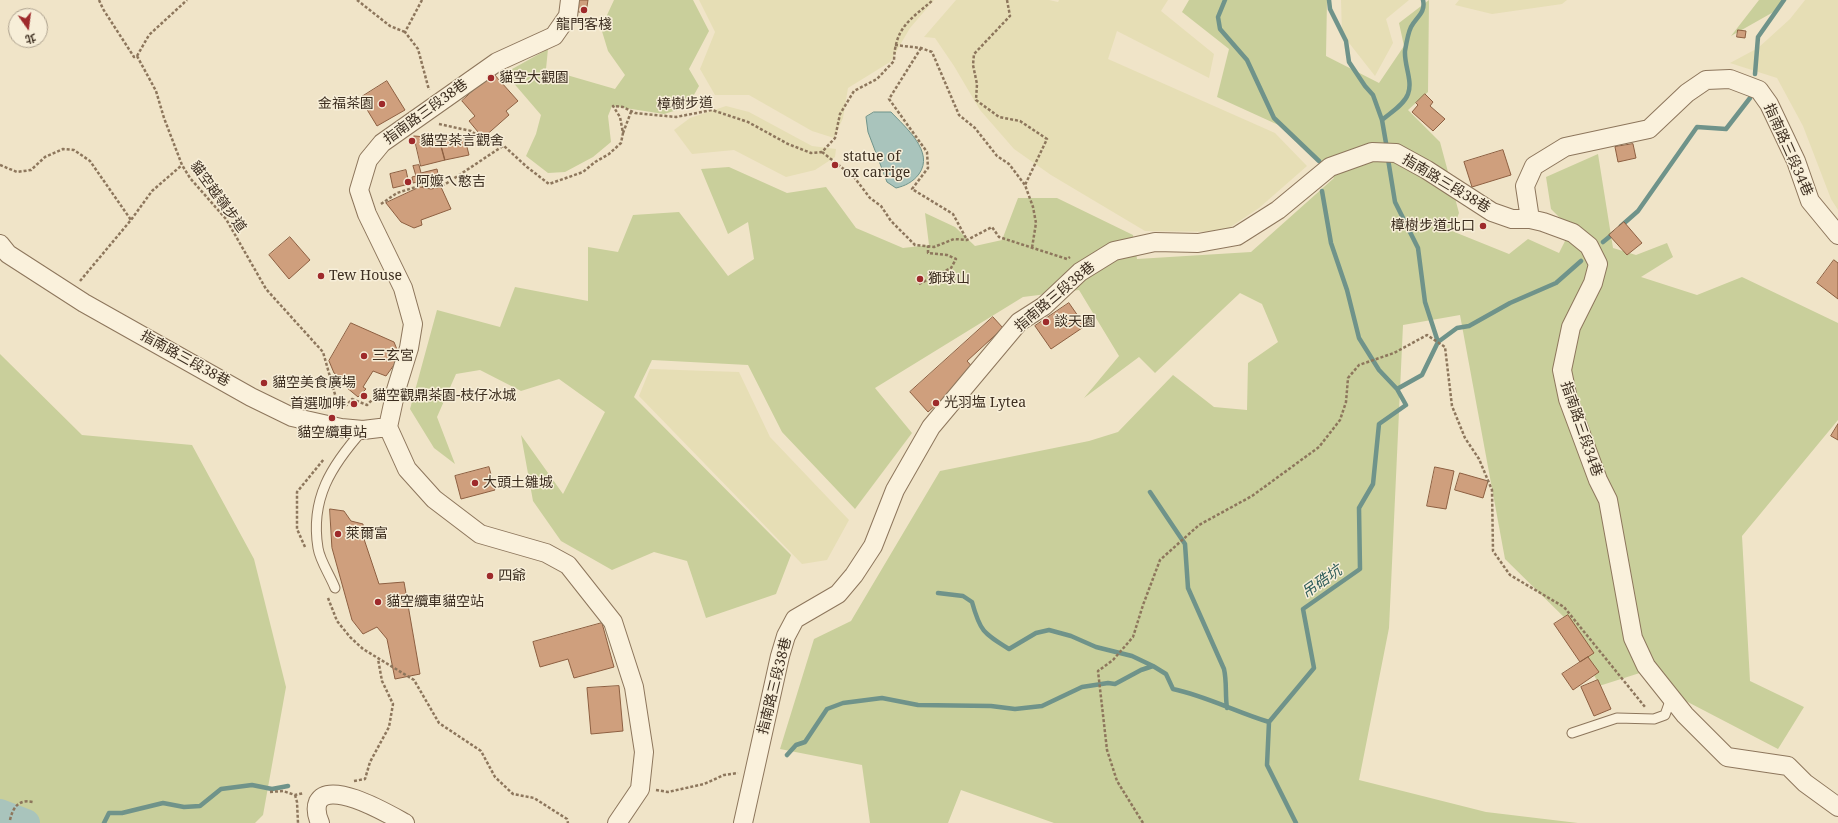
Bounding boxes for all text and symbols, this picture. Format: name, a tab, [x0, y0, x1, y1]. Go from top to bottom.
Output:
marker: 龍門客棧	[579, 5, 589, 15]
north arrow	[8, 8, 48, 48]
place label: 龍門客棧	[556, 17, 612, 33]
text: 北	[24, 31, 38, 48]
place label: 貓空大觀園	[499, 70, 569, 86]
marker: 貓空大觀園	[486, 73, 496, 83]
street label: 指南路三段38巷	[381, 76, 471, 148]
street label: 樟樹步道	[657, 95, 713, 113]
place label: 金福茶園	[318, 96, 374, 112]
marker: 金福茶園	[377, 99, 387, 109]
street label: 指南路三段34巷	[1760, 101, 1816, 199]
place label: 貓空茶言觀舍	[420, 133, 504, 149]
marker: 貓空茶言觀舍	[407, 136, 417, 146]
place label: statue of ox carrige	[843, 149, 910, 182]
street label: 指南路三段38巷	[1399, 151, 1493, 217]
street label: 貓空越嶺步道	[187, 158, 249, 236]
marker: statue of ox carrige	[830, 160, 840, 170]
place label: 阿嬤ㄟ憨吉	[416, 174, 486, 190]
marker: 阿嬤ㄟ憨吉	[403, 177, 413, 187]
place label: 樟樹步道北口	[1391, 218, 1475, 234]
marker: 樟樹步道北口	[1478, 221, 1488, 231]
street label: 指南路三段38巷	[1011, 259, 1099, 335]
place label: Tew House	[329, 268, 402, 284]
marker: Tew House	[316, 271, 326, 281]
place label: 獅球山	[928, 271, 970, 287]
marker: 獅球山	[915, 274, 925, 284]
place label: 談天園	[1054, 314, 1096, 330]
marker: 談天園	[1041, 317, 1051, 327]
street label: 指南路三段38巷	[137, 327, 233, 391]
place label: 三玄宮	[372, 348, 414, 364]
marker: 三玄宮	[359, 351, 369, 361]
place label: 貓空美食廣場	[272, 375, 356, 391]
marker: 貓空美食廣場	[259, 378, 269, 388]
street label: 指南路三段34巷	[1557, 379, 1605, 479]
place label: 貓空觀鼎茶園-枝仔冰城	[372, 388, 516, 404]
marker: 貓空觀鼎茶園-枝仔冰城	[359, 391, 369, 401]
place label: 光羽塩 Lytea	[944, 395, 1026, 411]
place label: 首選咖啡	[290, 396, 346, 412]
marker: 光羽塩 Lytea	[931, 398, 941, 408]
marker: 首選咖啡	[349, 399, 359, 409]
marker: 貓空纜車站	[327, 413, 337, 423]
place label: 貓空纜車站	[297, 425, 367, 441]
place label: 大頭土雛城	[483, 475, 553, 491]
marker: 大頭土雛城	[470, 478, 480, 488]
place label: 萊爾富	[346, 526, 388, 542]
marker: 萊爾富	[333, 529, 343, 539]
water label: 吊硞坑	[1298, 562, 1346, 602]
place label: 四爺	[498, 568, 526, 584]
marker: 四爺	[485, 571, 495, 581]
place label: 貓空纜車貓空站	[386, 594, 484, 610]
marker: 貓空纜車貓空站	[373, 597, 383, 607]
street label: 指南路三段38巷	[755, 636, 795, 736]

